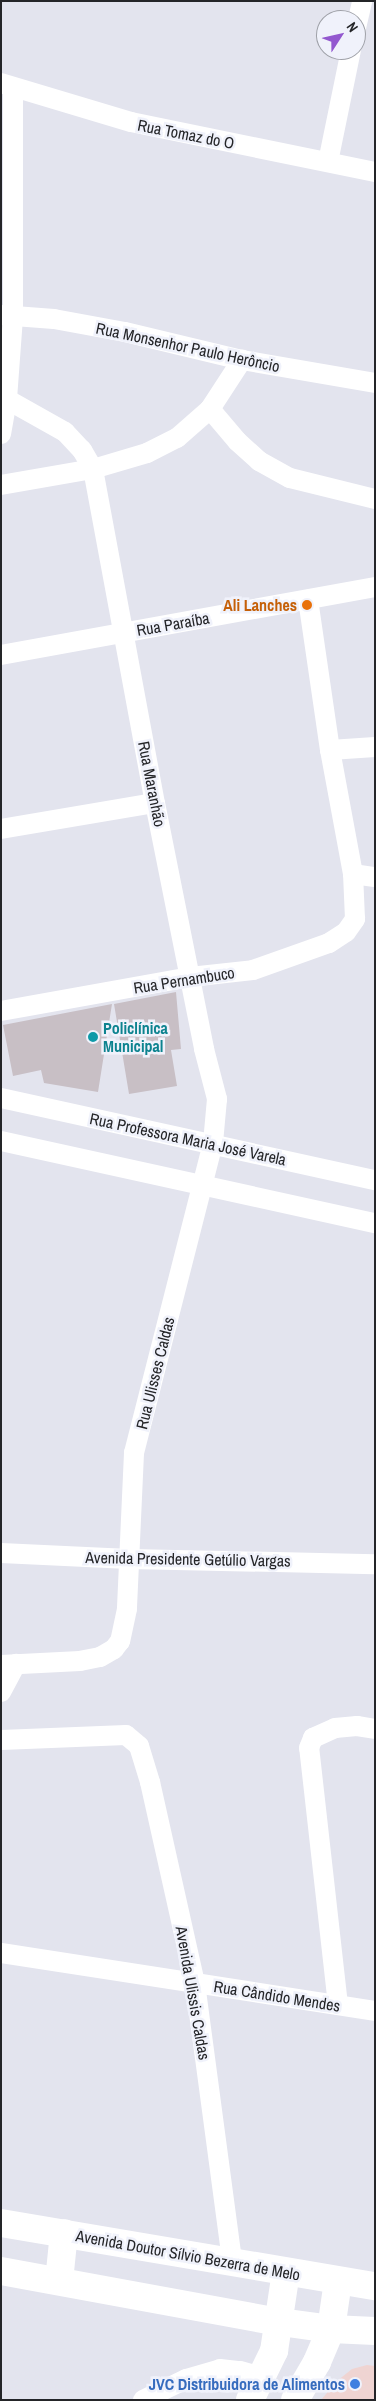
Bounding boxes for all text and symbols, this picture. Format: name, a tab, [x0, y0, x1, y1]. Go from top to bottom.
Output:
north arrow	[316, 10, 366, 60]
text: N	[343, 18, 362, 36]
street label: Rua Tomaz do O	[136, 115, 236, 153]
street label: Rua Monsenhor Paulo Herôncio	[94, 318, 282, 376]
place label: Ali Lanches	[223, 595, 297, 615]
marker: Ali Lanches	[301, 599, 313, 611]
street label: Rua Paraíba	[135, 608, 211, 640]
street label: Rua Maranhão	[134, 740, 170, 828]
street label: Rua Pernambuco	[132, 963, 236, 997]
place label: Policlínica Municipal	[103, 1018, 168, 1056]
marker: Policlínica Municipal	[87, 1031, 99, 1043]
street label: Rua Professora Maria José Varela	[88, 1109, 288, 1169]
street label: Rua Ulisses Caldas	[132, 1315, 178, 1431]
street label: Avenida Presidente Getúlio Vargas	[85, 1548, 291, 1570]
street label: Avenida Ulissis Caldas	[172, 1925, 214, 2061]
street label: Rua Cândido Mendes	[212, 1977, 342, 2015]
street label: Avenida Doutor Sílvio Bezerra de Melo	[74, 2226, 302, 2284]
place label: JVC Distribuidora de Alimentos	[148, 2374, 345, 2394]
marker: JVC Distribuidora de Alimentos	[349, 2378, 361, 2390]

